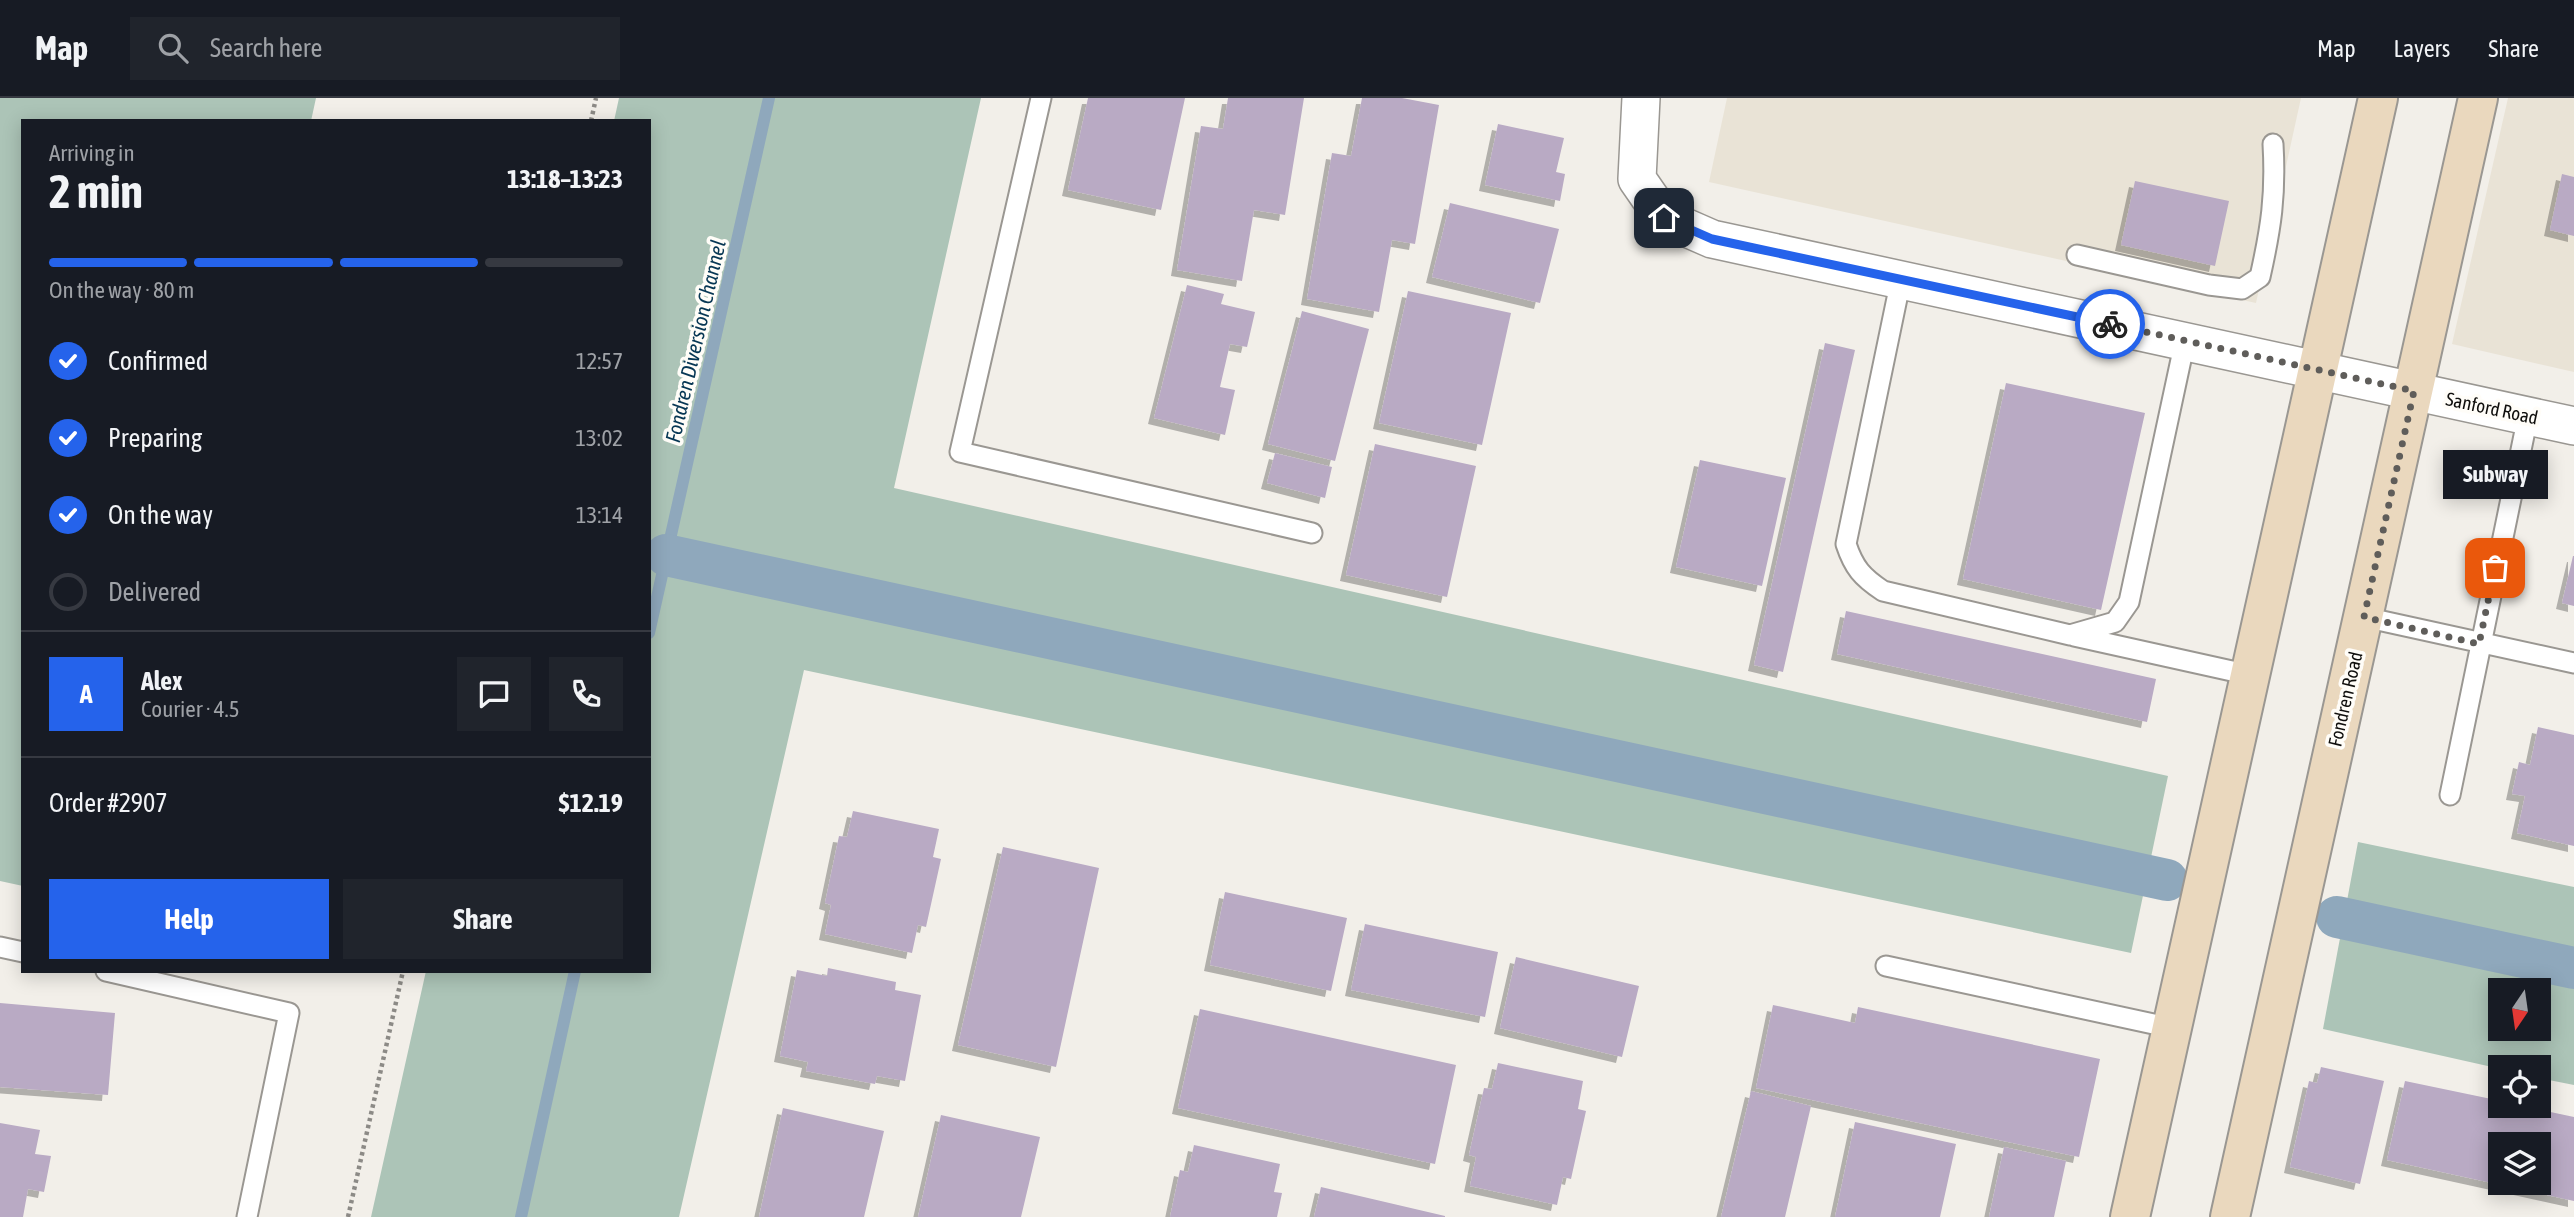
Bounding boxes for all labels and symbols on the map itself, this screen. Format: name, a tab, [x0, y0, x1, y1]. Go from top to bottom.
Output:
pin	[1634, 188, 1694, 248]
water label: Fondren Diversion Channel	[660, 237, 730, 445]
courier	[2075, 289, 2145, 359]
street label: Sanford Road	[2444, 387, 2540, 429]
callout: Subway	[2442, 449, 2548, 498]
pin	[2465, 538, 2525, 598]
street label: Fondren Road	[2323, 649, 2367, 749]
north arrow	[2488, 978, 2552, 1041]

